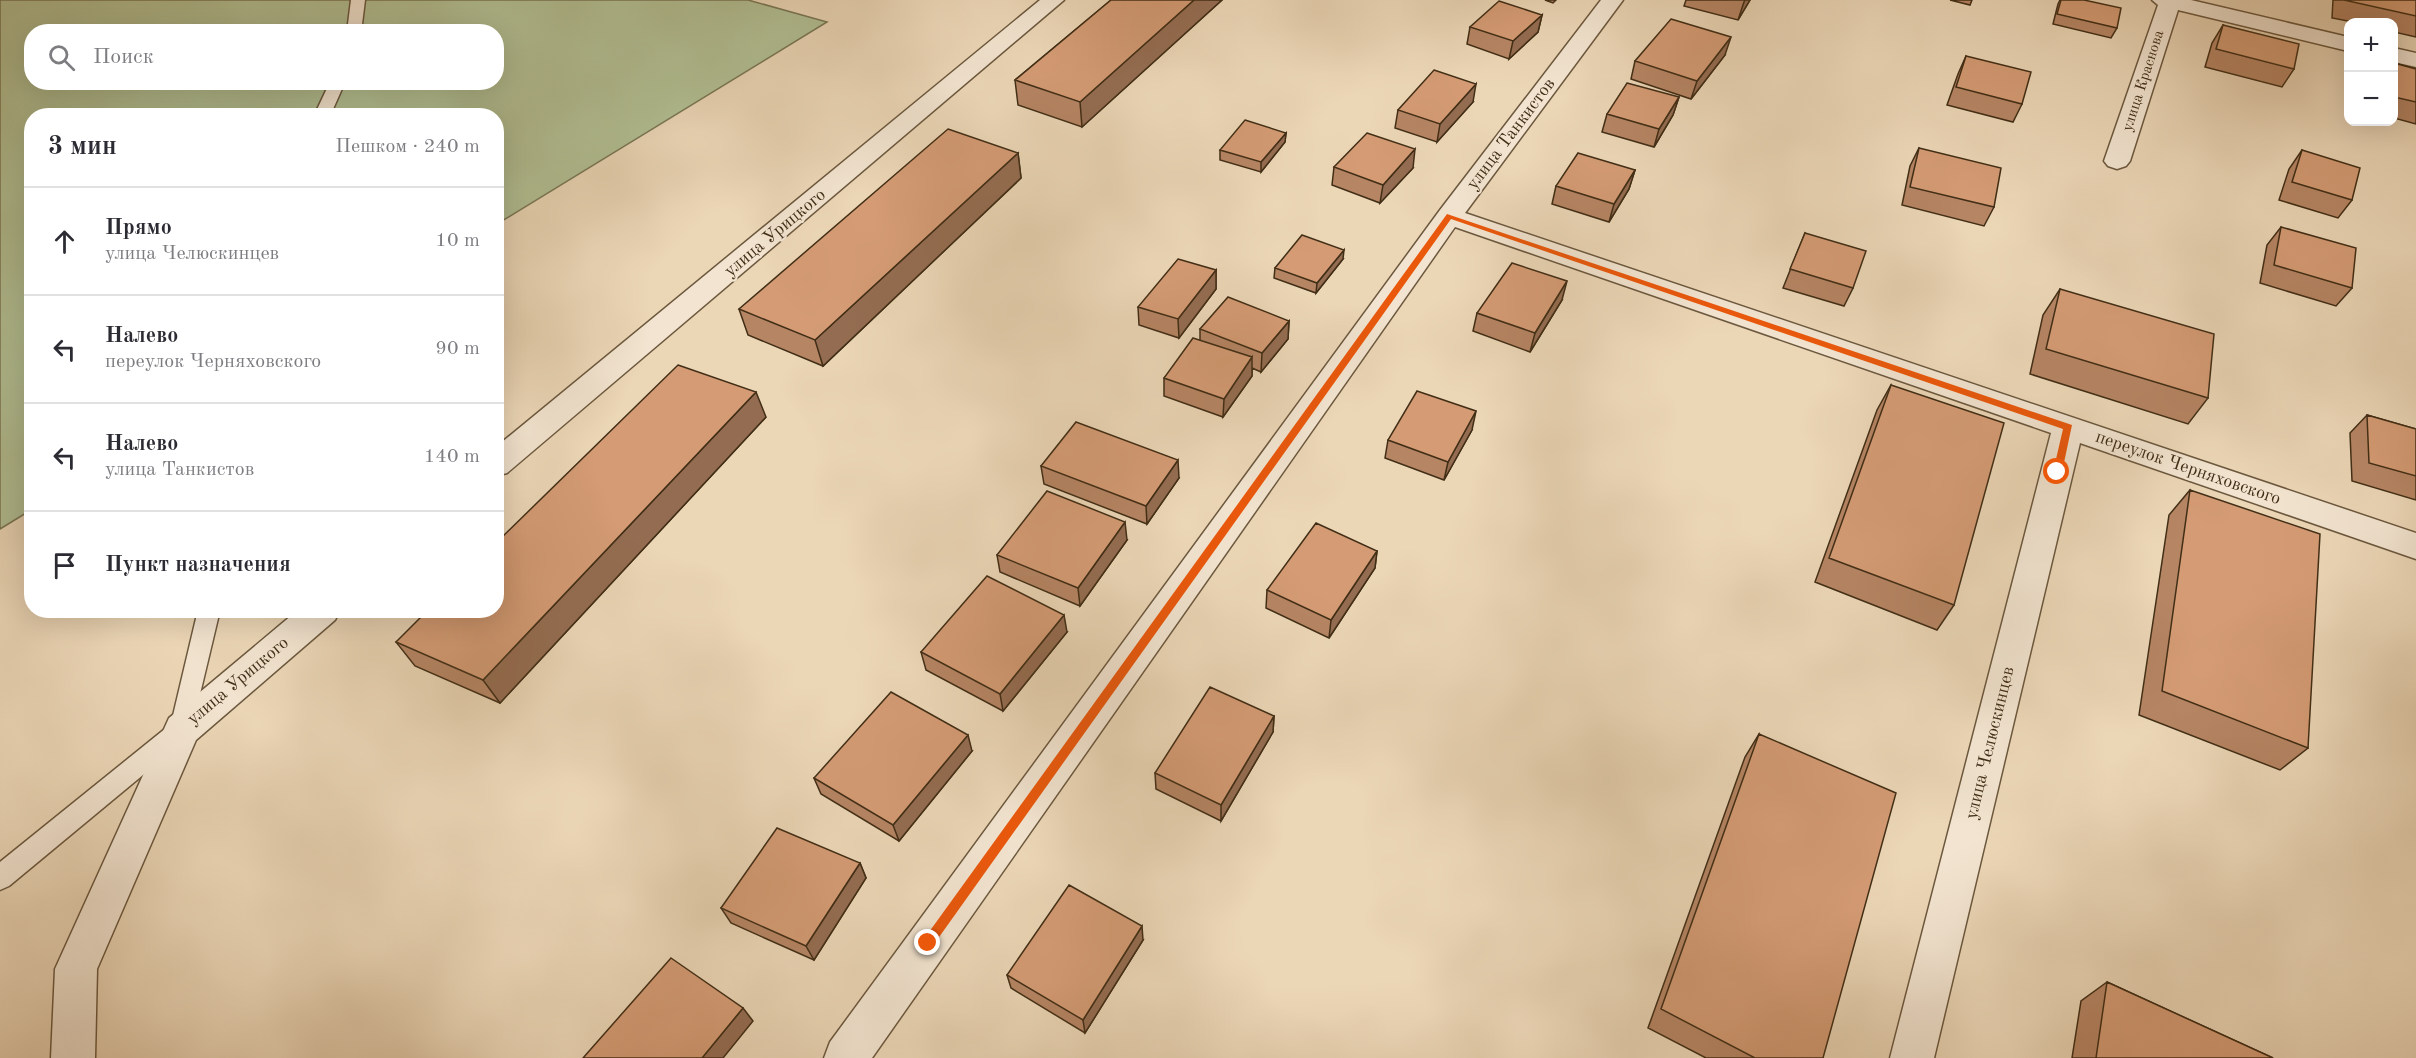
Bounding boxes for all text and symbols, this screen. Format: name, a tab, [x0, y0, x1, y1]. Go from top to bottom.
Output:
map controls	[2344, 18, 2398, 126]
button: +	[2344, 18, 2398, 72]
search box	[24, 24, 504, 90]
street label: улица Краснова	[2121, 28, 2168, 133]
icon: search	[45, 41, 78, 74]
text: Поиск	[93, 46, 154, 68]
button: −	[2344, 72, 2398, 126]
street label: улица Танкистов	[1463, 75, 1559, 193]
text: 3 мин	[48, 134, 117, 160]
text: Пешком · 240 m	[335, 137, 480, 157]
street label: улица Урицкого	[721, 186, 829, 280]
text: Прямо	[105, 217, 172, 239]
icon: ahead	[48, 225, 81, 258]
text: 10 m	[435, 231, 480, 251]
text: улица Челюскинцев	[105, 244, 279, 264]
text: Налево	[105, 325, 178, 347]
icon: left	[48, 333, 81, 366]
text: 90 m	[435, 339, 480, 359]
text: переулок Черняховского	[105, 352, 321, 372]
street label: переулок Черняховского	[2093, 428, 2283, 508]
text: Налево	[105, 433, 178, 455]
icon: left	[48, 441, 81, 474]
text: 140 m	[424, 447, 480, 467]
route start	[2043, 458, 2069, 484]
text: улица Танкистов	[105, 460, 254, 480]
icon: arrive	[48, 549, 81, 582]
text: Пункт назначения	[105, 554, 291, 576]
street label: улица Урицкого	[184, 634, 292, 728]
street label: улица Челюскинцев	[1962, 665, 2018, 821]
route end	[914, 929, 940, 955]

